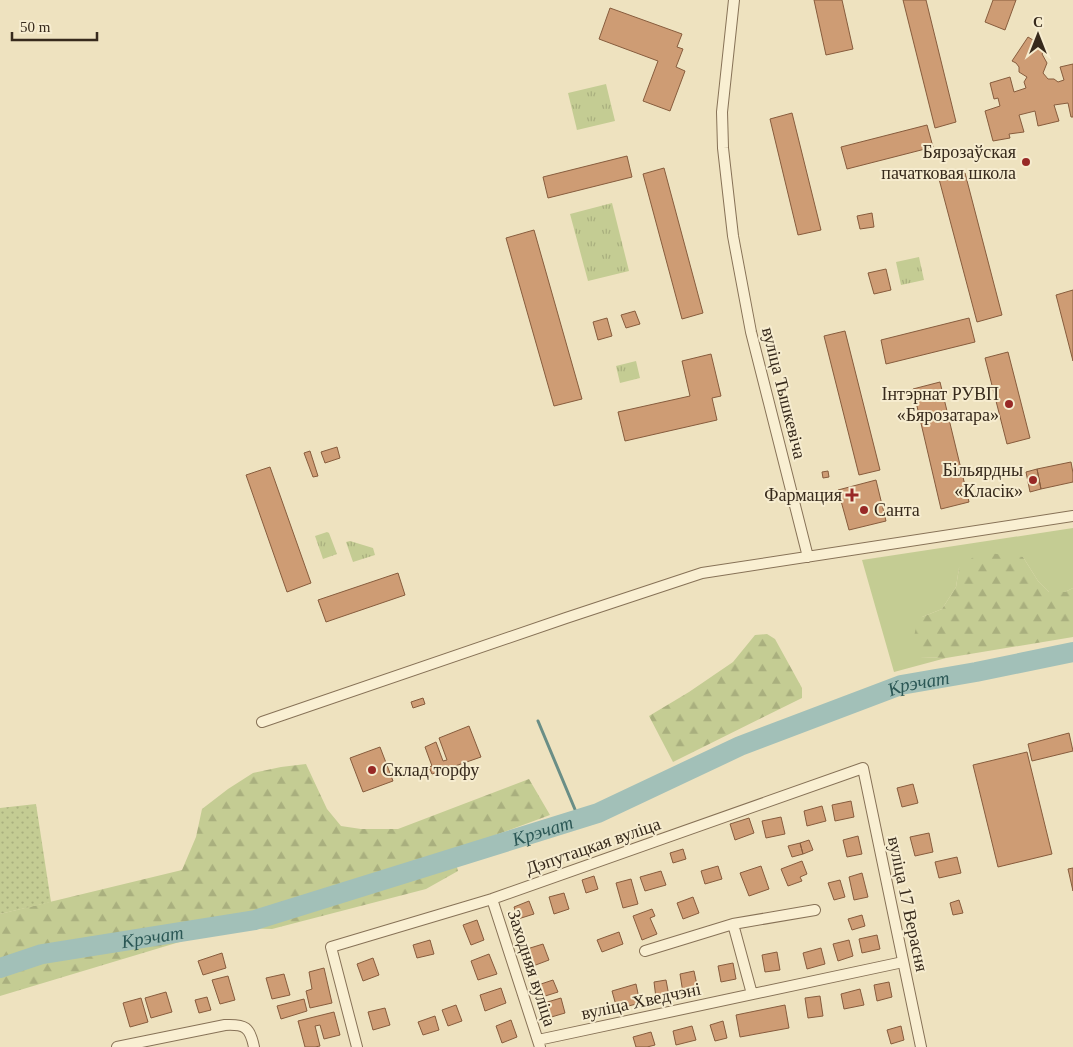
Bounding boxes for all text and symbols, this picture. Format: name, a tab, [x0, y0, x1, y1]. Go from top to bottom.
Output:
scale bar	[12, 10, 98, 42]
north arrow	[1013, 10, 1063, 60]
text: С	[1033, 15, 1043, 30]
text: 50 m	[20, 19, 51, 35]
place label: Бярозаўская пачатковая школа	[881, 142, 1016, 183]
marker: Бярозаўская пачатковая школа	[1020, 156, 1032, 168]
street label: вуліца Тышкевіча	[758, 325, 810, 461]
place label: Інтэрнат РУВП «Бярозатара»	[881, 384, 999, 425]
marker: Інтэрнат РУВП «Бярозатара»	[1003, 398, 1015, 410]
place label: Більярдны «Класік»	[943, 460, 1023, 501]
marker: Більярдны «Класік»	[1027, 474, 1039, 486]
place label: Фармация	[764, 485, 842, 505]
marker: Фармация	[846, 489, 858, 501]
place label: Санта	[874, 500, 920, 520]
marker: Санта	[858, 504, 870, 516]
water label: Крэчат	[883, 666, 951, 700]
place label: Склад торфу	[382, 760, 479, 780]
marker: Склад торфу	[366, 764, 378, 776]
water label: Крэчат	[508, 811, 575, 850]
street label: Дэпутацкая вуліца	[523, 814, 663, 878]
street label: вуліца 17 Верасня	[884, 835, 932, 973]
street label: Заходняя вуліца	[504, 907, 560, 1029]
water label: Крэчат	[119, 921, 185, 952]
street label: вуліца Хведчэні	[579, 979, 703, 1023]

